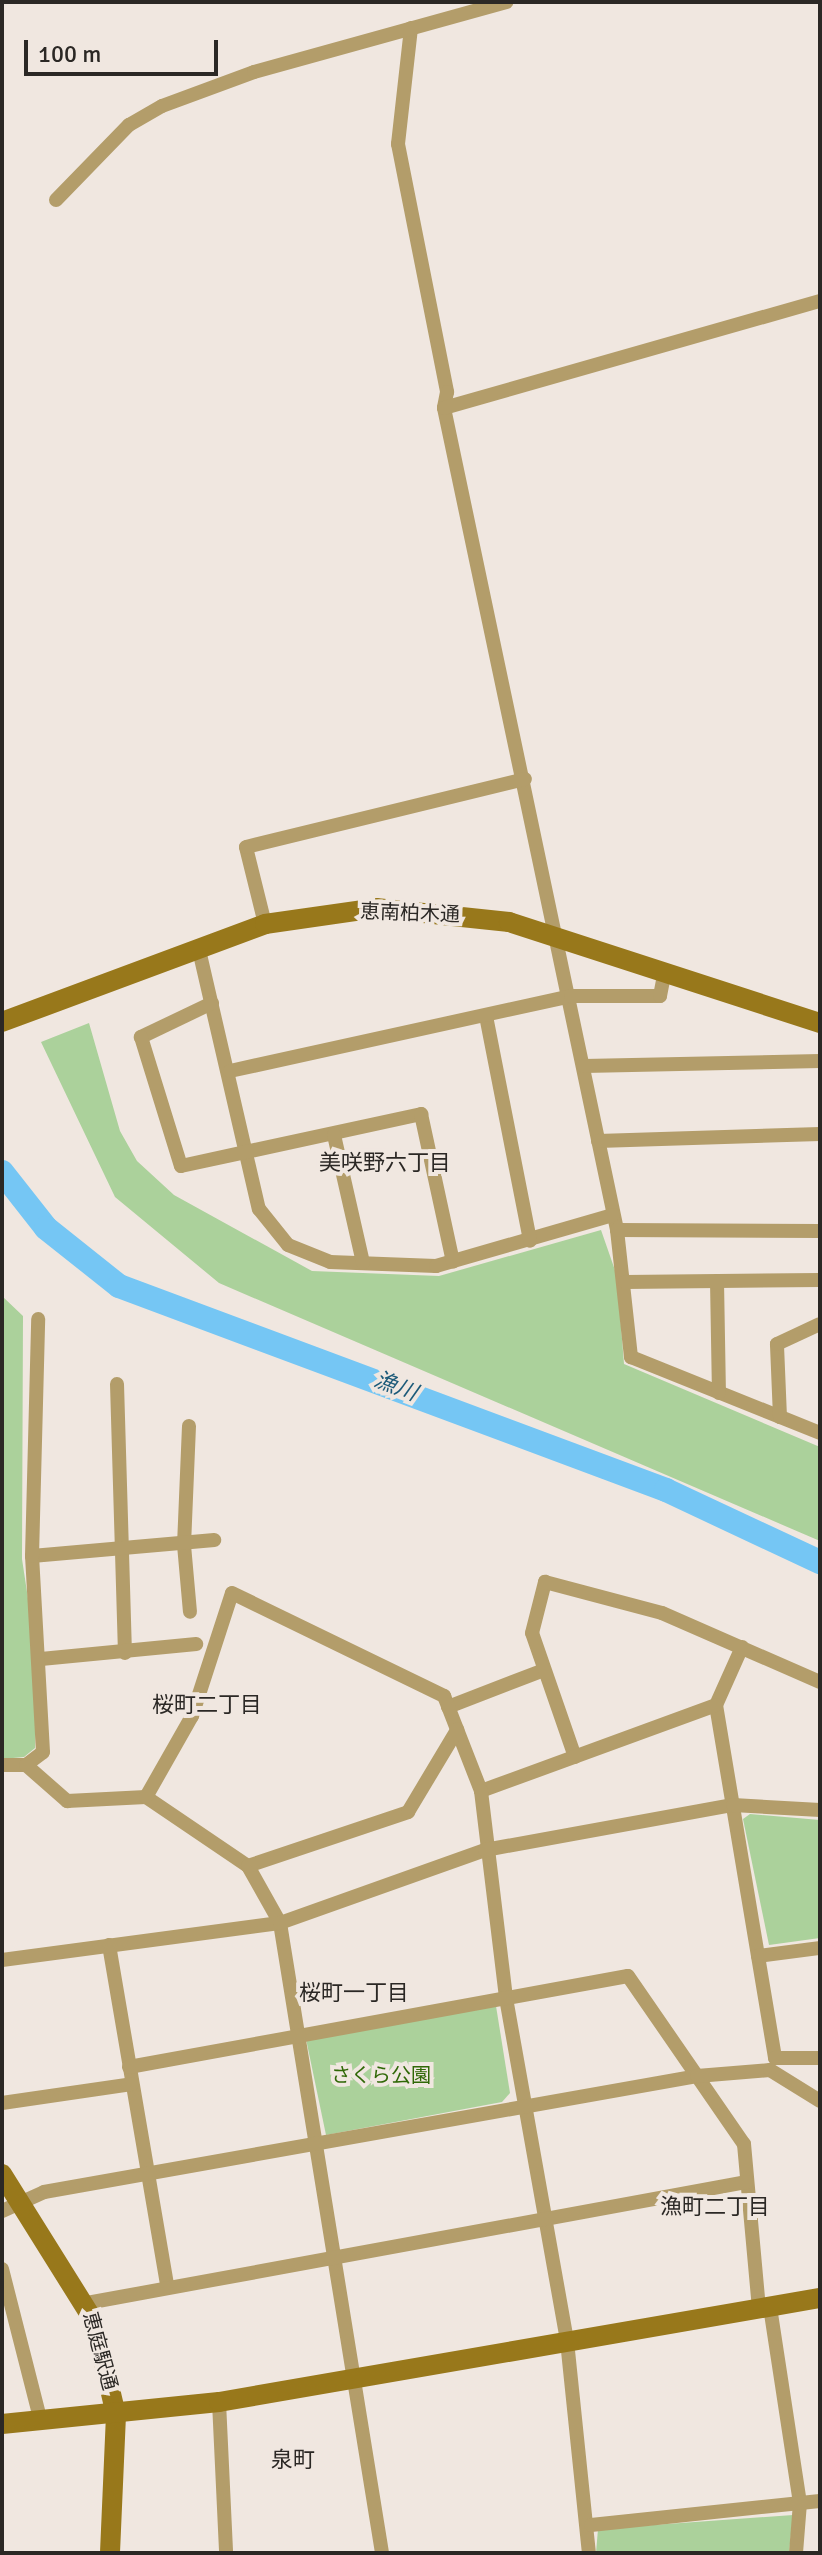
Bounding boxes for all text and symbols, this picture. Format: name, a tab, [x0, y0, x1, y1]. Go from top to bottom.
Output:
scale bar	[28, 24, 222, 74]
text: 100 m	[38, 39, 101, 69]
street label: 恵南柏木通	[360, 899, 460, 927]
district label: 美咲野六丁目	[319, 1150, 451, 1176]
water label: 漁川	[371, 1366, 421, 1406]
district label: 桜町二丁目	[152, 1692, 262, 1718]
district label: 桜町一丁目	[299, 1980, 409, 2006]
park label: さくら公園	[331, 2063, 431, 2087]
district label: 漁町二丁目	[660, 2194, 770, 2220]
street label: 恵庭駅通	[78, 2309, 122, 2393]
district label: 泉町	[271, 2447, 315, 2473]

